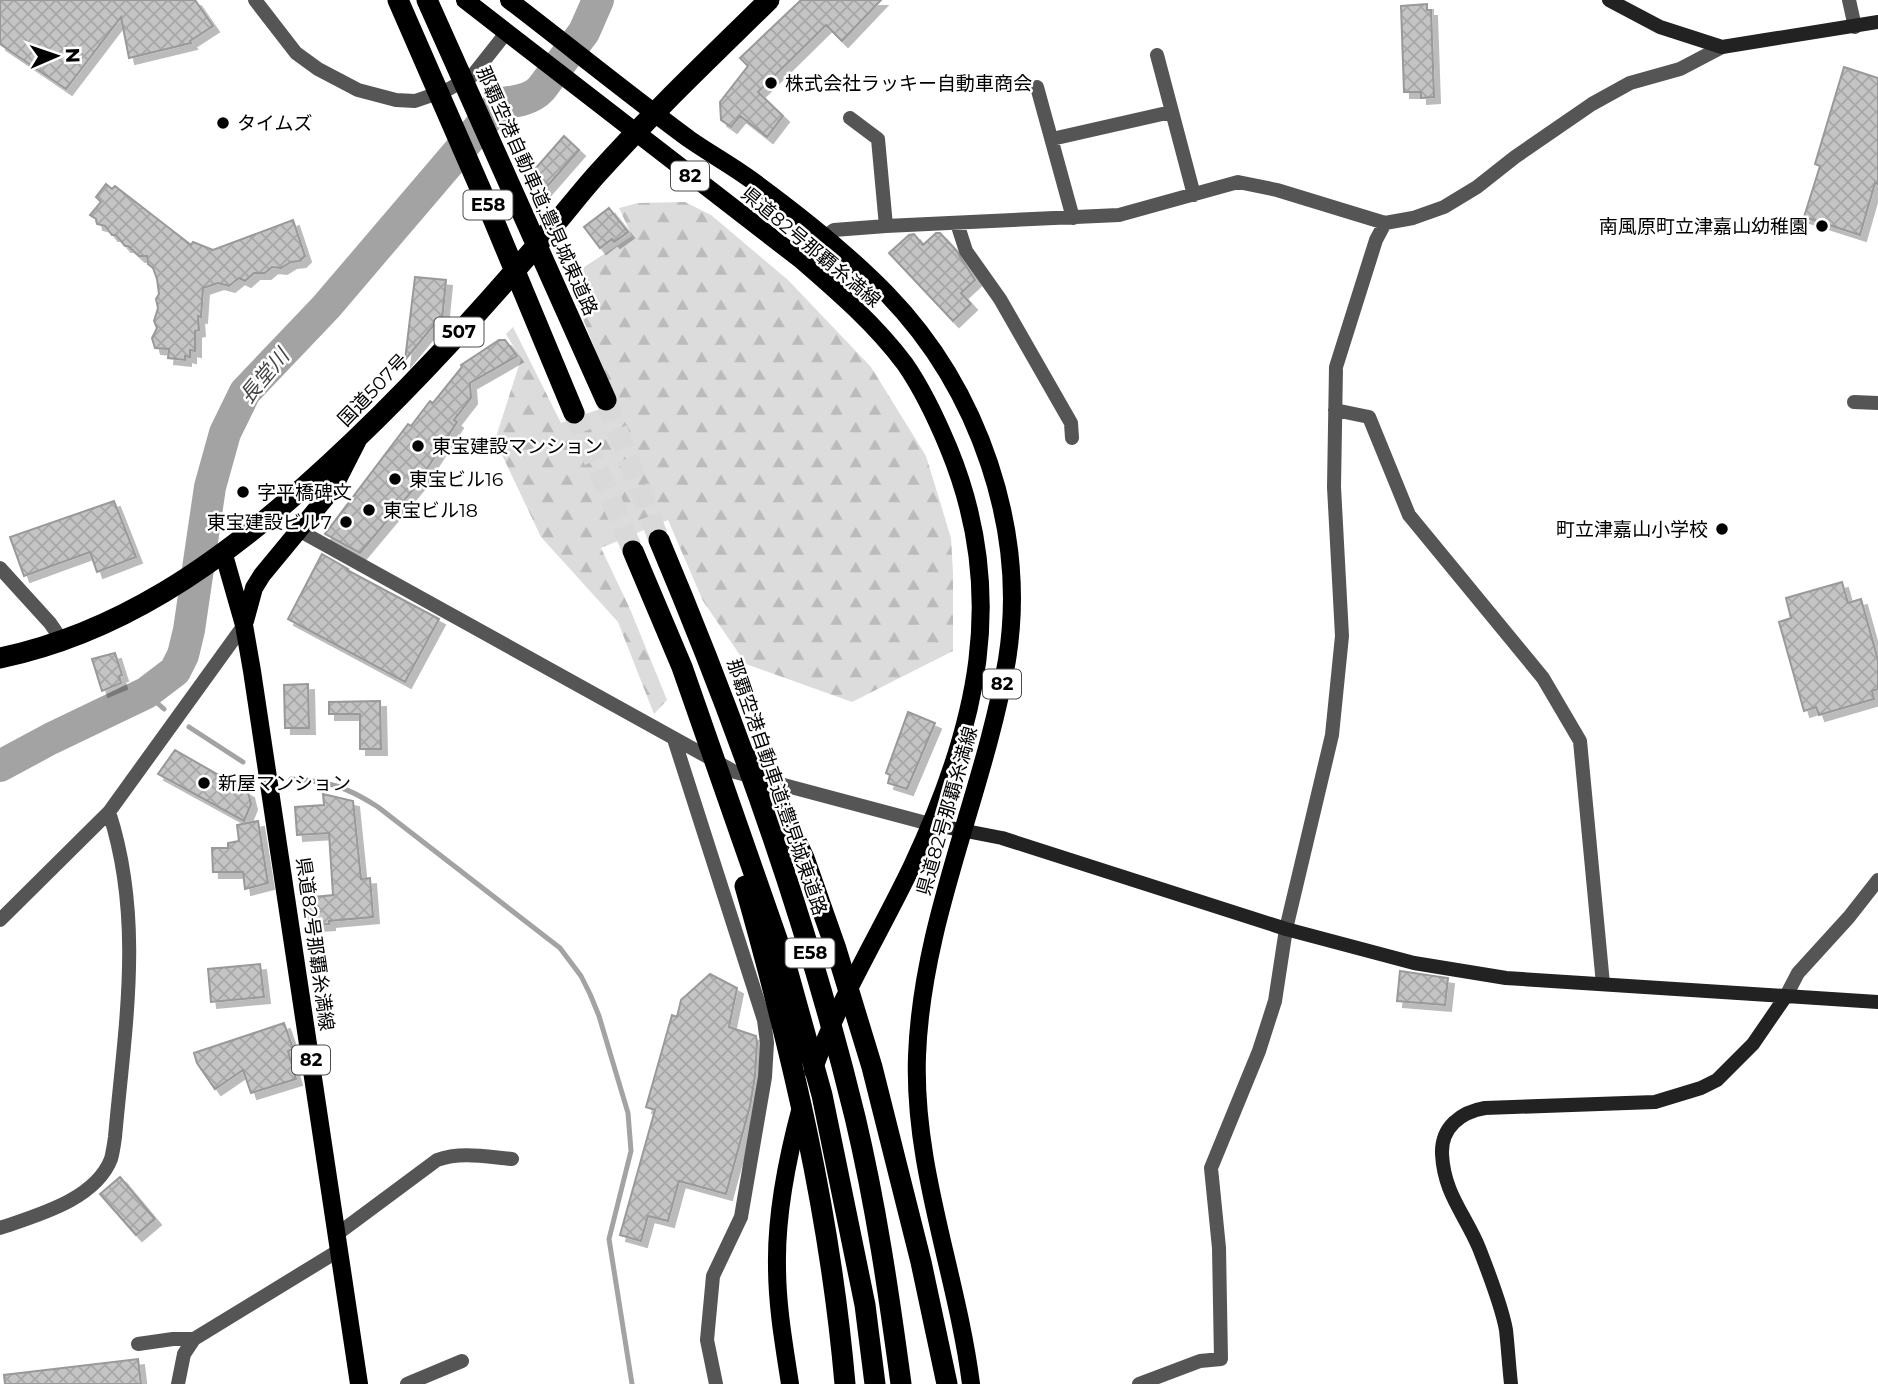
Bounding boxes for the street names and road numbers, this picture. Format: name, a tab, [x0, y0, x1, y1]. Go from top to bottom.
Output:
street label: 那覇空港自動車道;豊見城東道路	[472, 63, 602, 319]
road number: 82	[671, 162, 709, 190]
street label: 県道82号那覇糸満線	[737, 182, 885, 312]
road number: E58	[463, 190, 512, 220]
road number: 507	[434, 318, 484, 346]
street label: 国道507号	[333, 349, 413, 431]
street label: 那覇空港自動車道;豊見城東道路	[722, 656, 832, 918]
road number: 82	[983, 670, 1021, 698]
street label: 県道82号那覇糸満線	[912, 724, 982, 898]
street label: 県道82号那覇糸満線	[291, 856, 339, 1032]
road number: E58	[786, 938, 834, 968]
road number: 82	[292, 1045, 330, 1074]

